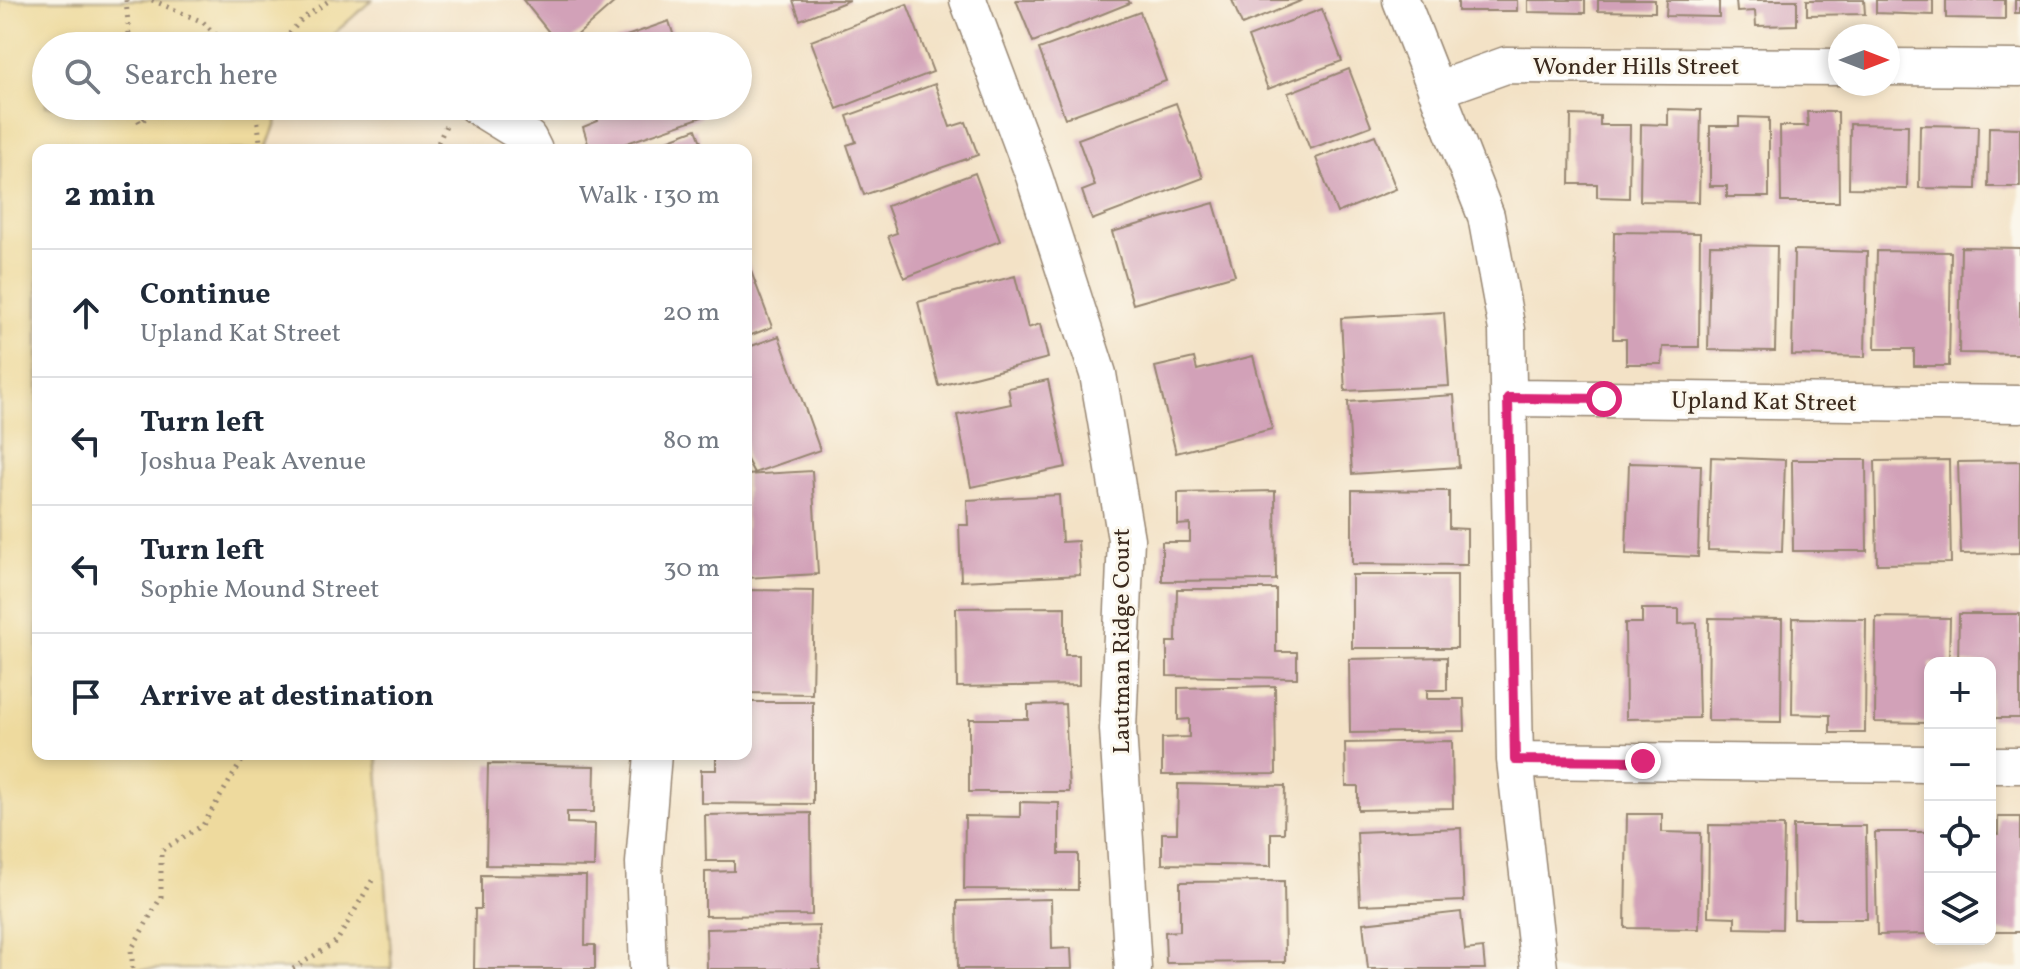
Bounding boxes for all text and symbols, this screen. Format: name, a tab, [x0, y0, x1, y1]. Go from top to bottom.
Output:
north arrow	[1828, 24, 1900, 96]
search box	[32, 32, 752, 120]
street label: Wonder Hills Street	[1533, 51, 1739, 85]
icon: search	[60, 54, 104, 98]
text: Search here	[124, 55, 278, 97]
text: 2 min	[64, 173, 156, 220]
text: Walk · 130 m	[579, 178, 720, 214]
text: Continue	[140, 274, 271, 316]
icon: ahead	[64, 291, 108, 335]
text: 20 m	[662, 295, 720, 331]
text: Upland Kat Street	[140, 316, 341, 352]
route start	[1586, 381, 1622, 417]
street label: Upland Kat Street	[1671, 384, 1857, 422]
text: Turn left	[140, 402, 264, 444]
icon: left	[64, 419, 108, 463]
text: 80 m	[663, 423, 720, 459]
text: Joshua Peak Avenue	[140, 444, 366, 480]
street label: Lautman Ridge Court	[1106, 528, 1140, 754]
text: Turn left	[140, 530, 264, 572]
icon: left	[64, 547, 108, 591]
text: 30 m	[663, 551, 720, 587]
text: Sophie Mound Street	[140, 572, 379, 608]
map controls	[1924, 657, 1996, 945]
button: +	[1924, 657, 1996, 729]
icon: arrive	[64, 675, 108, 719]
text: Arrive at destination	[140, 676, 434, 718]
button: −	[1924, 729, 1996, 801]
route end	[1625, 743, 1661, 779]
button: locate	[1924, 801, 1996, 873]
button: layers	[1924, 873, 1996, 945]

